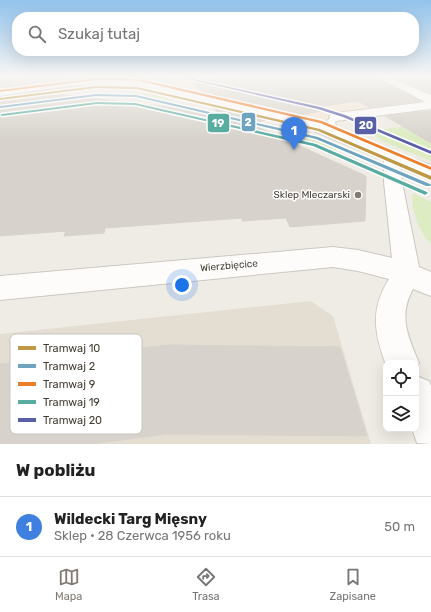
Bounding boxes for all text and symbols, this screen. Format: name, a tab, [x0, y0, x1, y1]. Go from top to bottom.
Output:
search box	[12, 12, 419, 56]
icon: search	[26, 23, 48, 45]
text: Szukaj tutaj	[58, 25, 140, 43]
line badge: 2	[241, 112, 256, 132]
line badge: 19	[207, 113, 230, 133]
text: 2	[244, 116, 252, 129]
line badge: 20	[354, 116, 377, 135]
text: 19	[212, 117, 224, 130]
pin: 1	[281, 117, 307, 150]
text: 20	[359, 119, 373, 132]
place label: Sklep Mleczarski	[274, 189, 350, 201]
marker: Sklep Mleczarski	[353, 190, 363, 200]
street label: Wierzbięcice	[200, 257, 259, 275]
your location	[172, 275, 192, 295]
legend	[10, 334, 142, 434]
text: Tramwaj 10	[43, 342, 100, 355]
text: Tramwaj 2	[43, 360, 95, 373]
map controls	[383, 360, 419, 432]
button: locate	[383, 360, 419, 396]
text: Tramwaj 9	[43, 378, 95, 391]
text: Tramwaj 19	[43, 396, 100, 409]
button: layers	[383, 396, 419, 432]
text: Tramwaj 20	[43, 414, 102, 427]
text: W pobliżu	[16, 460, 95, 480]
text: Wildecki Targ Mięsny	[54, 510, 207, 528]
text: 1	[26, 519, 32, 534]
text: 50 m	[384, 519, 415, 534]
text: Sklep · 28 Czerwca 1956 roku	[54, 528, 231, 543]
tab: Mapa	[55, 566, 82, 603]
tab: Trasa	[192, 566, 220, 603]
tab: Zapisane	[330, 566, 376, 603]

